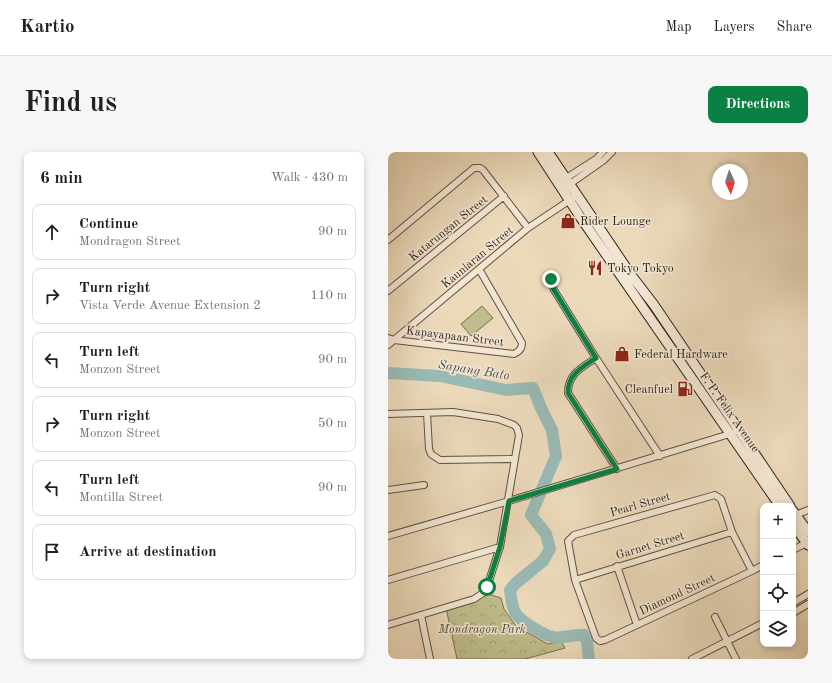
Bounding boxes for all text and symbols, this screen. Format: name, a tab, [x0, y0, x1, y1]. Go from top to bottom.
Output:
text: Kartio	[20, 18, 75, 37]
text: Map	[666, 20, 692, 34]
text: Layers	[714, 20, 755, 34]
text: Share	[777, 20, 812, 34]
button: Directions	[708, 86, 808, 123]
text: Find us	[24, 90, 117, 118]
north arrow	[712, 164, 748, 200]
text: 6 min	[40, 170, 83, 187]
text: Walk · 430 m	[271, 171, 348, 184]
street label: Katarungan Street	[407, 194, 490, 264]
shop icon: Rider Lounge	[559, 212, 577, 230]
place label: Rider Lounge	[580, 216, 651, 228]
text: Continue	[79, 217, 138, 232]
icon: ahead	[41, 221, 63, 243]
street label: Kaunlaran Street	[439, 224, 516, 291]
text: 90 m	[318, 225, 347, 238]
text: Mondragon Street	[79, 235, 180, 248]
restaurant icon: Tokyo Tokyo	[586, 259, 604, 277]
place label: Tokyo Tokyo	[607, 263, 674, 275]
route end	[542, 270, 560, 288]
text: Turn right	[79, 281, 150, 296]
icon: right	[41, 285, 63, 307]
text: 110 m	[310, 289, 347, 302]
text: Vista Verde Avenue Extension 2	[79, 299, 261, 312]
street label: Kapayapaan Street	[405, 325, 505, 349]
text: Turn left	[79, 345, 139, 360]
shop icon: Federal Hardware	[613, 345, 631, 363]
icon: left	[41, 349, 63, 371]
place label: Federal Hardware	[634, 349, 728, 361]
text: 90 m	[318, 353, 347, 366]
water label: Sapang Bato	[437, 358, 511, 383]
text: Monzon Street	[79, 363, 161, 376]
street label: F. P. Felix Avenue	[697, 370, 762, 455]
fuel station icon: Cleanfuel	[676, 380, 694, 398]
place label: Cleanfuel	[625, 384, 673, 396]
text: Turn right	[79, 409, 150, 424]
icon: right	[41, 413, 63, 435]
text: 50 m	[318, 417, 347, 430]
text: Monzon Street	[79, 427, 161, 440]
text: Turn left	[79, 473, 139, 488]
icon: left	[41, 477, 63, 499]
text: 90 m	[318, 481, 347, 494]
text: Montilla Street	[79, 491, 163, 504]
street label: Pearl Street	[609, 491, 672, 519]
map controls	[760, 503, 796, 647]
button: +	[760, 503, 796, 539]
street label: Garnet Street	[615, 530, 686, 562]
button: −	[760, 539, 796, 575]
icon: arrive	[41, 541, 63, 563]
text: Arrive at destination	[79, 545, 217, 560]
street label: Diamond Street	[638, 572, 717, 618]
button: locate	[760, 575, 796, 611]
route start	[478, 578, 496, 596]
button: layers	[760, 611, 796, 647]
park label: Mondragon Park	[437, 624, 526, 636]

